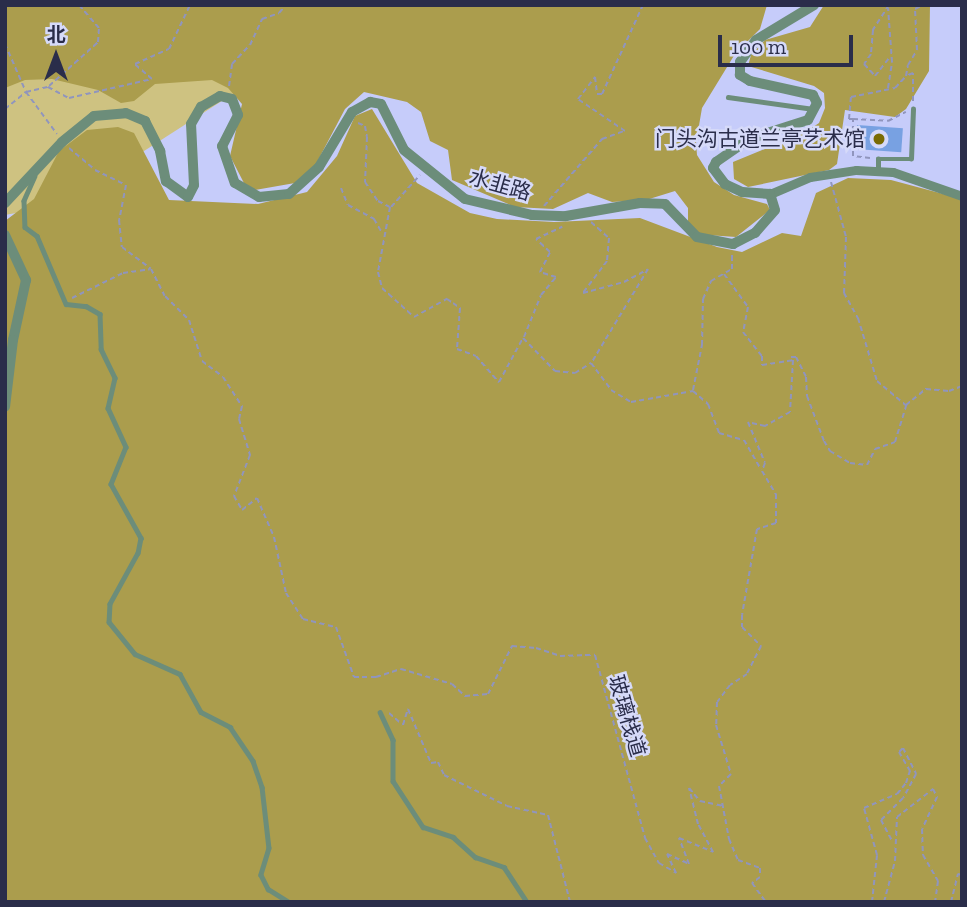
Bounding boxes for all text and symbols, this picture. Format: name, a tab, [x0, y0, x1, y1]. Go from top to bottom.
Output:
north arrow	[21, 21, 91, 91]
scale bar	[722, 21, 857, 65]
text: 北	[46, 23, 66, 46]
text: 100 m	[731, 34, 786, 59]
place label: 门头沟古道兰亭艺术馆	[655, 126, 865, 152]
marker: 门头沟古道兰亭艺术馆	[871, 131, 887, 147]
street label: 水韭路	[466, 164, 534, 206]
street label: 玻璃栈道	[603, 672, 651, 760]

